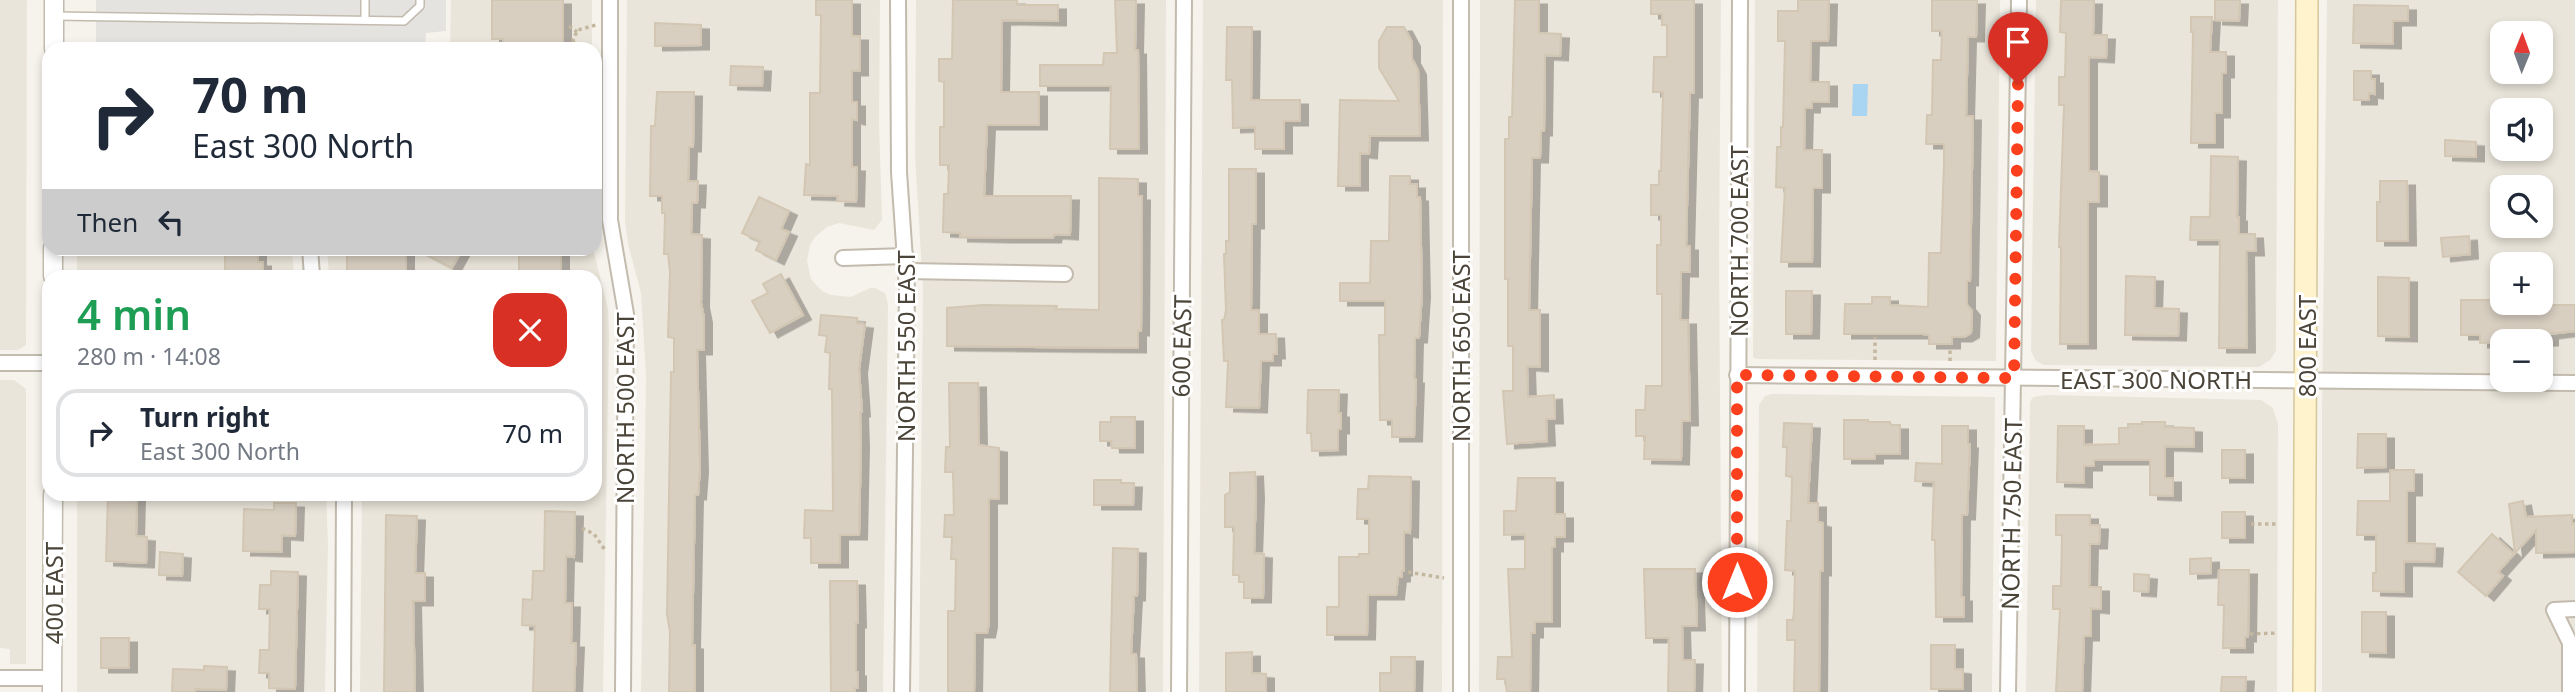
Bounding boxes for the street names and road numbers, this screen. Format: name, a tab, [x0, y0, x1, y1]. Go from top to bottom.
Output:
street label: NORTH 700 EAST	[1722, 144, 1755, 337]
street label: NORTH 550 EAST	[889, 249, 922, 442]
street label: NORTH 650 EAST	[1444, 249, 1477, 442]
street label: 600 EAST	[1164, 294, 1198, 398]
street label: 800 EAST	[2290, 294, 2323, 397]
street label: NORTH 500 EAST	[608, 311, 641, 504]
street label: EAST 300 NORTH	[2060, 363, 2252, 396]
street label: NORTH 750 EAST	[1993, 417, 2029, 610]
street label: 400 EAST	[37, 541, 70, 644]

